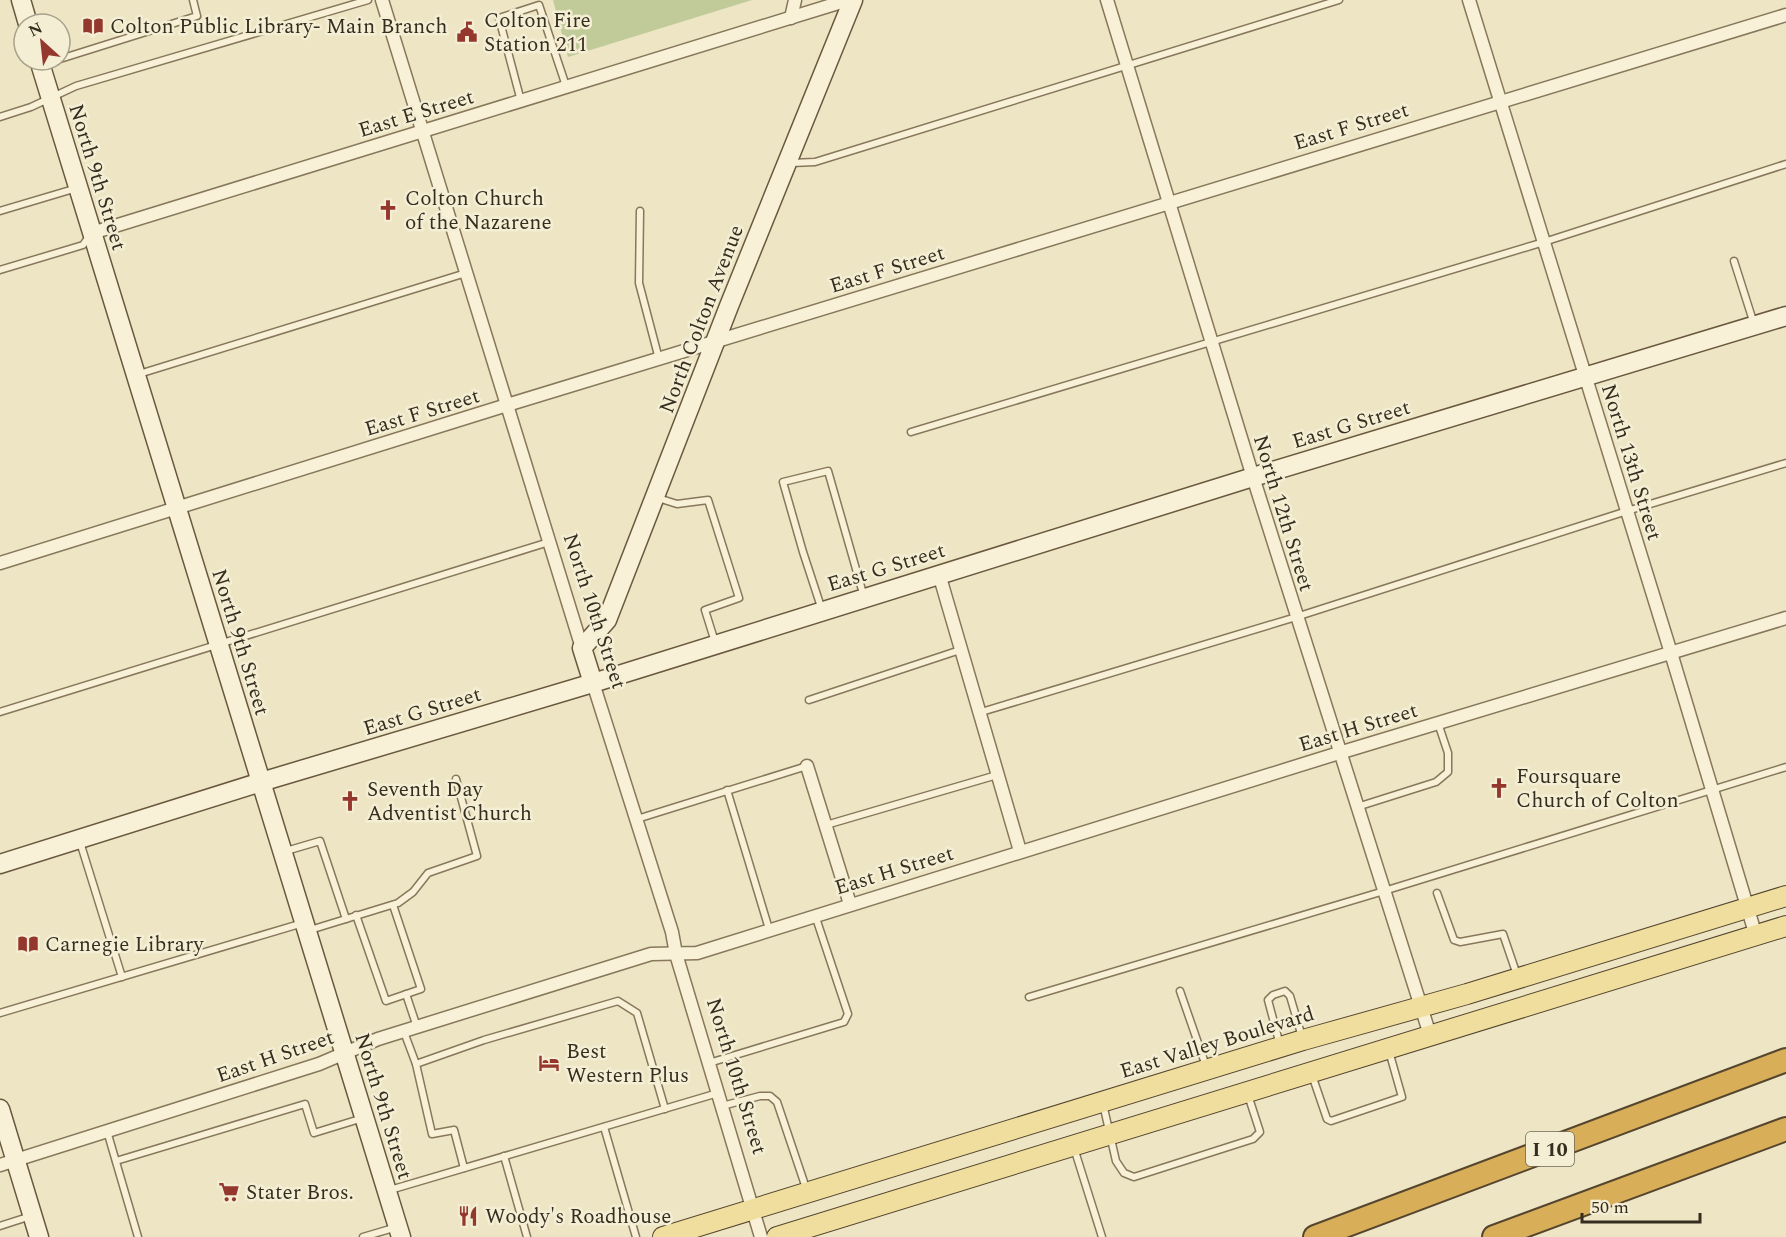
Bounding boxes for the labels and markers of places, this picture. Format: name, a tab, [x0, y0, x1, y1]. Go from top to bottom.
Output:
place label: Colton Fire Station 211	[484, 5, 591, 61]
place label: Colton Public Library- Main Branch	[110, 11, 448, 43]
library icon: Colton Public Library- Main Branch	[81, 14, 105, 38]
public building icon: Colton Fire Station 211	[455, 20, 479, 44]
place label: Colton Church of the Nazarene	[405, 183, 552, 239]
church icon: Colton Church of the Nazarene	[376, 198, 400, 222]
place label: Foursquare Church of Colton	[1516, 761, 1679, 817]
place label: Seventh Day Adventist Church	[367, 774, 532, 830]
church icon: Foursquare Church of Colton	[1487, 776, 1511, 800]
church icon: Seventh Day Adventist Church	[338, 789, 362, 813]
place label: Carnegie Library	[45, 929, 204, 961]
library icon: Carnegie Library	[16, 932, 40, 956]
place label: Best Western Plus	[566, 1036, 689, 1092]
hotel icon: Best Western Plus	[537, 1051, 561, 1075]
place label: Stater Bros.	[246, 1177, 354, 1209]
supermarket icon: Stater Bros.	[217, 1180, 241, 1204]
place label: Woody's Roadhouse	[485, 1201, 671, 1233]
restaurant icon: Woody's Roadhouse	[456, 1204, 480, 1228]

